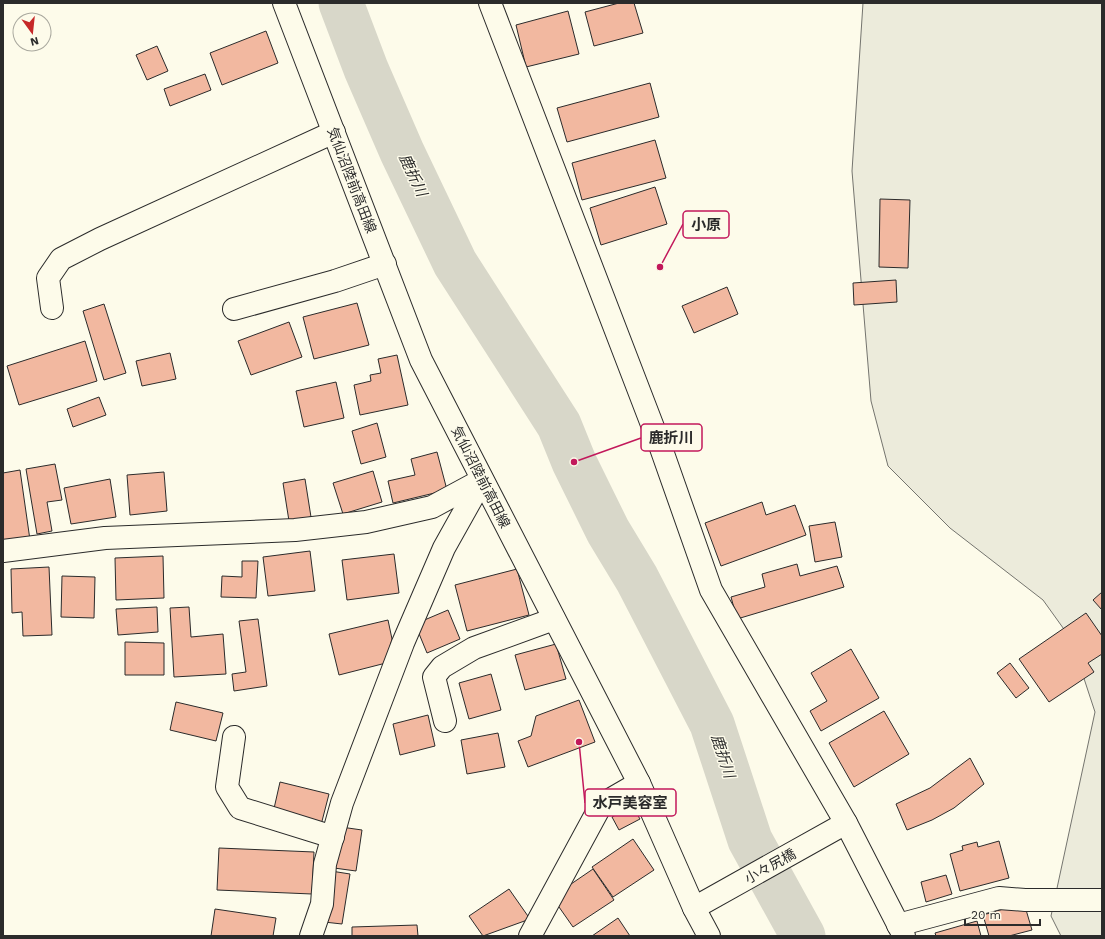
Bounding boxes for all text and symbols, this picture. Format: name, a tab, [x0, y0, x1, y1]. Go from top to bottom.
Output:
north arrow	[12, 12, 52, 52]
text: N	[29, 34, 40, 49]
street label: 気仙沼陸前高田線	[324, 125, 380, 235]
water label: 鹿折川	[395, 151, 432, 201]
callout: 小原	[683, 211, 729, 238]
text: 小原	[691, 216, 721, 234]
street label: 気仙沼陸前高田線	[448, 423, 514, 531]
callout: 鹿折川	[641, 424, 702, 451]
text: 鹿折川	[648, 429, 694, 447]
water label: 鹿折川	[707, 732, 739, 782]
callout: 水戸美容室	[585, 789, 676, 816]
text: 水戸美容室	[592, 794, 668, 812]
street label: 小々尻橋	[742, 845, 798, 887]
scale bar	[965, 901, 1040, 927]
text: 20 m	[971, 908, 1001, 922]

